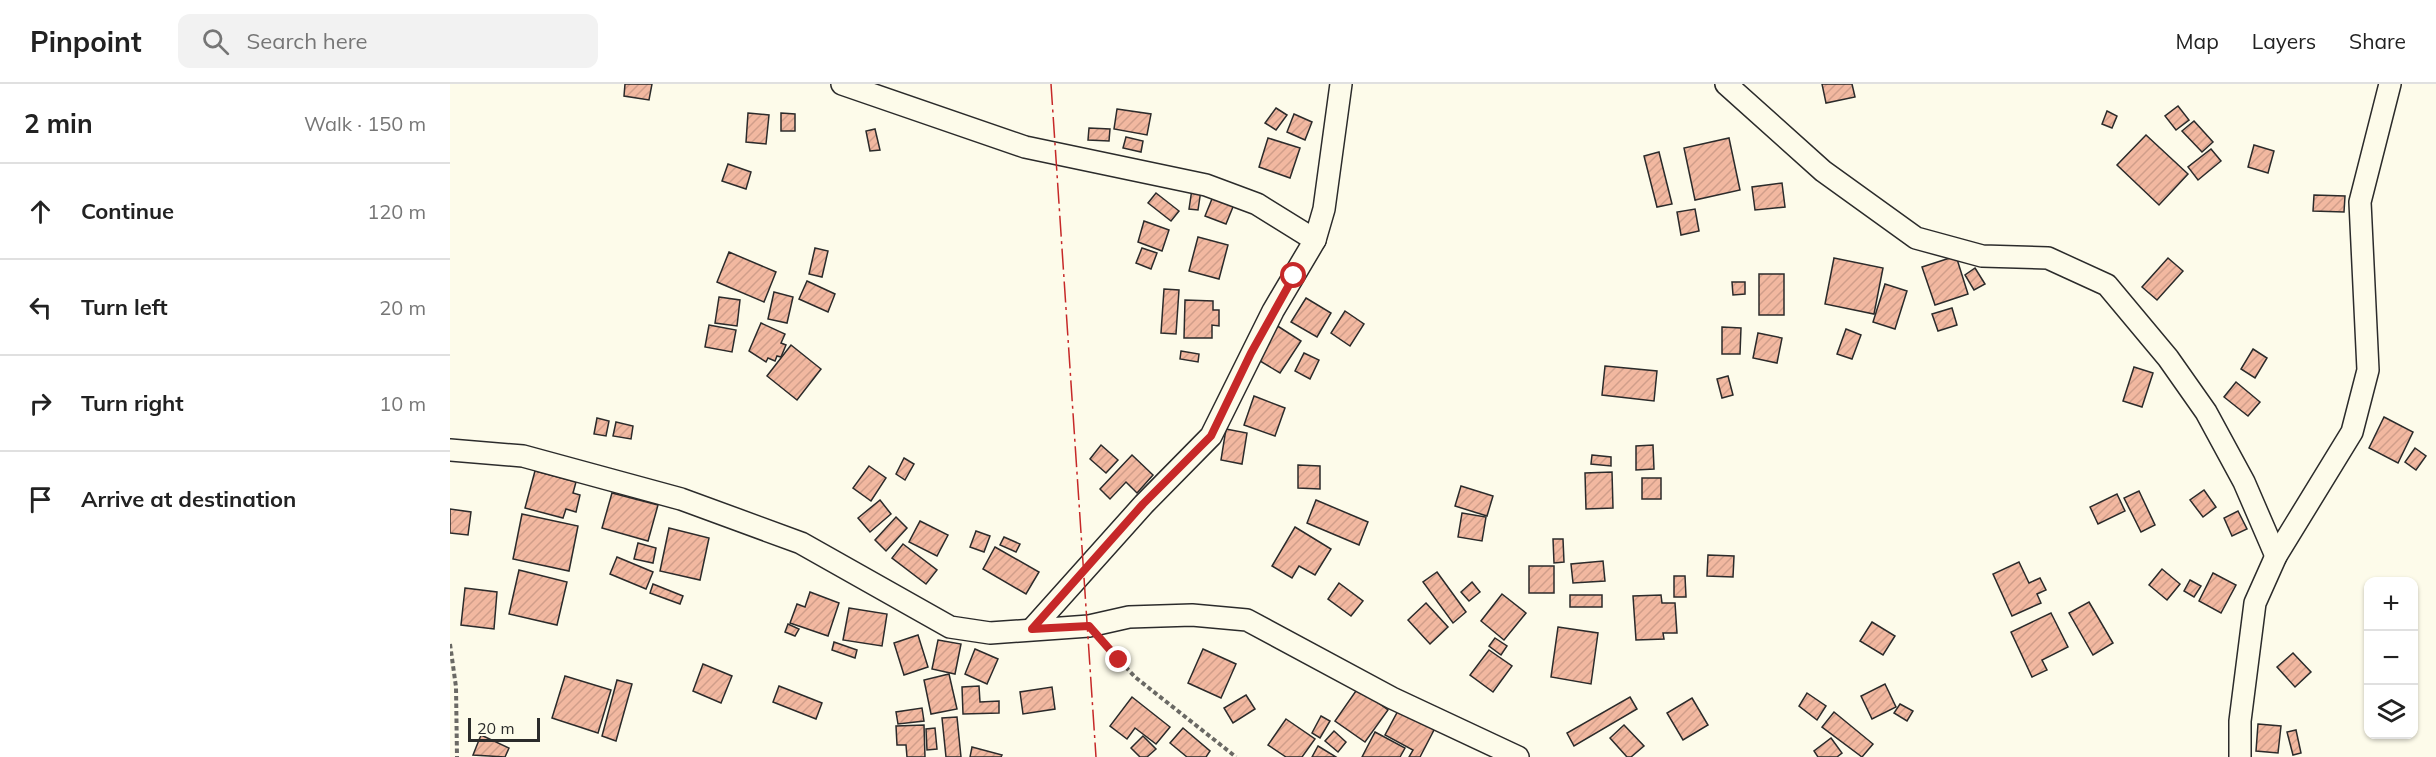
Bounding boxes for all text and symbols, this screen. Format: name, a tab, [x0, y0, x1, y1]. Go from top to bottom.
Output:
search box	[178, 14, 598, 68]
text: Pinpoint	[30, 24, 142, 59]
icon: search	[199, 25, 232, 58]
text: Search here	[247, 27, 368, 55]
text: Map	[2176, 28, 2219, 54]
text: Layers	[2252, 28, 2316, 54]
text: Share	[2349, 28, 2406, 54]
text: 2 min	[24, 107, 93, 140]
text: Walk · 150 m	[304, 111, 426, 136]
icon: ahead	[24, 195, 57, 228]
text: Continue	[81, 197, 174, 225]
text: 120 m	[367, 199, 426, 224]
route start	[1280, 262, 1306, 288]
icon: left	[24, 291, 57, 324]
text: Turn left	[81, 293, 168, 321]
text: 20 m	[379, 295, 426, 320]
icon: right	[24, 387, 57, 420]
text: Turn right	[81, 389, 184, 417]
text: 10 m	[379, 391, 426, 416]
icon: arrive	[24, 483, 57, 516]
text: Arrive at destination	[81, 485, 296, 513]
map controls	[2364, 577, 2418, 739]
button: +	[2364, 577, 2418, 631]
button: −	[2364, 631, 2418, 685]
route end	[1105, 646, 1131, 672]
button: layers	[2364, 685, 2418, 739]
scale bar	[468, 715, 540, 742]
text: 20 m	[477, 718, 514, 738]

